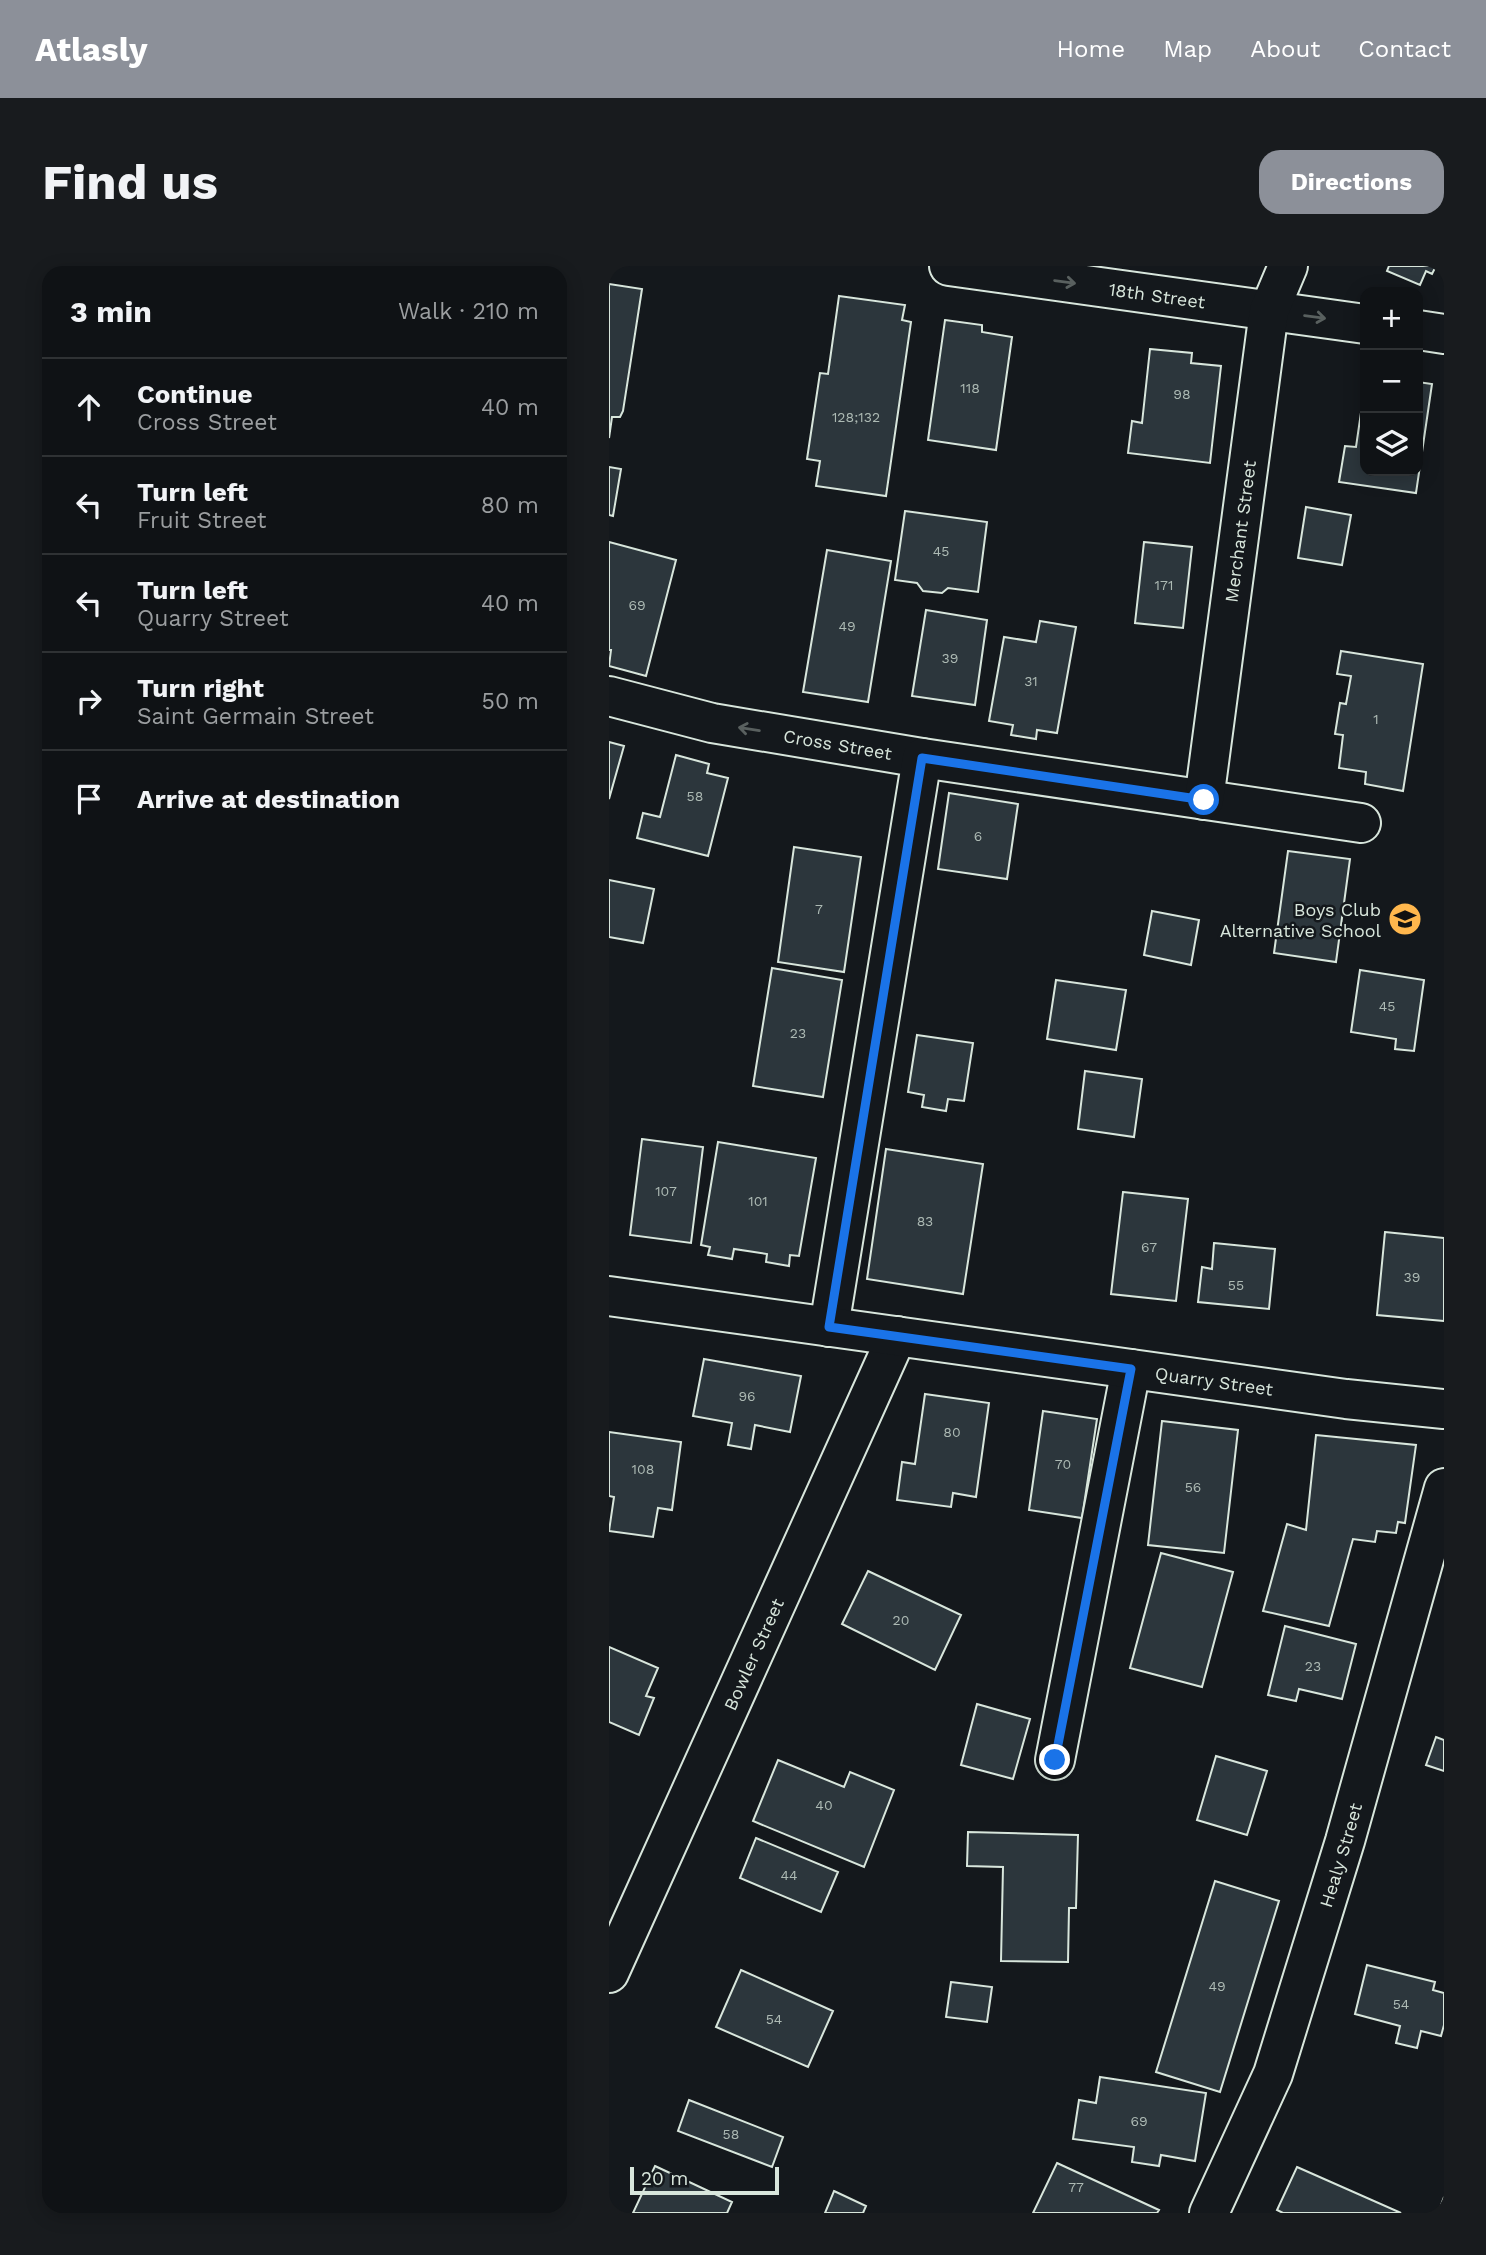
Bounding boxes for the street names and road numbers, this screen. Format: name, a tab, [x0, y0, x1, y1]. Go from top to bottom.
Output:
street label: 18th Street	[1107, 278, 1207, 312]
street label: Merchant Street	[1220, 459, 1260, 604]
street label: Cross Street	[782, 725, 894, 763]
street label: Quarry Street	[1154, 1362, 1275, 1399]
street label: Bowler Street	[719, 1594, 788, 1713]
street label: Healy Street	[1315, 1800, 1366, 1910]

